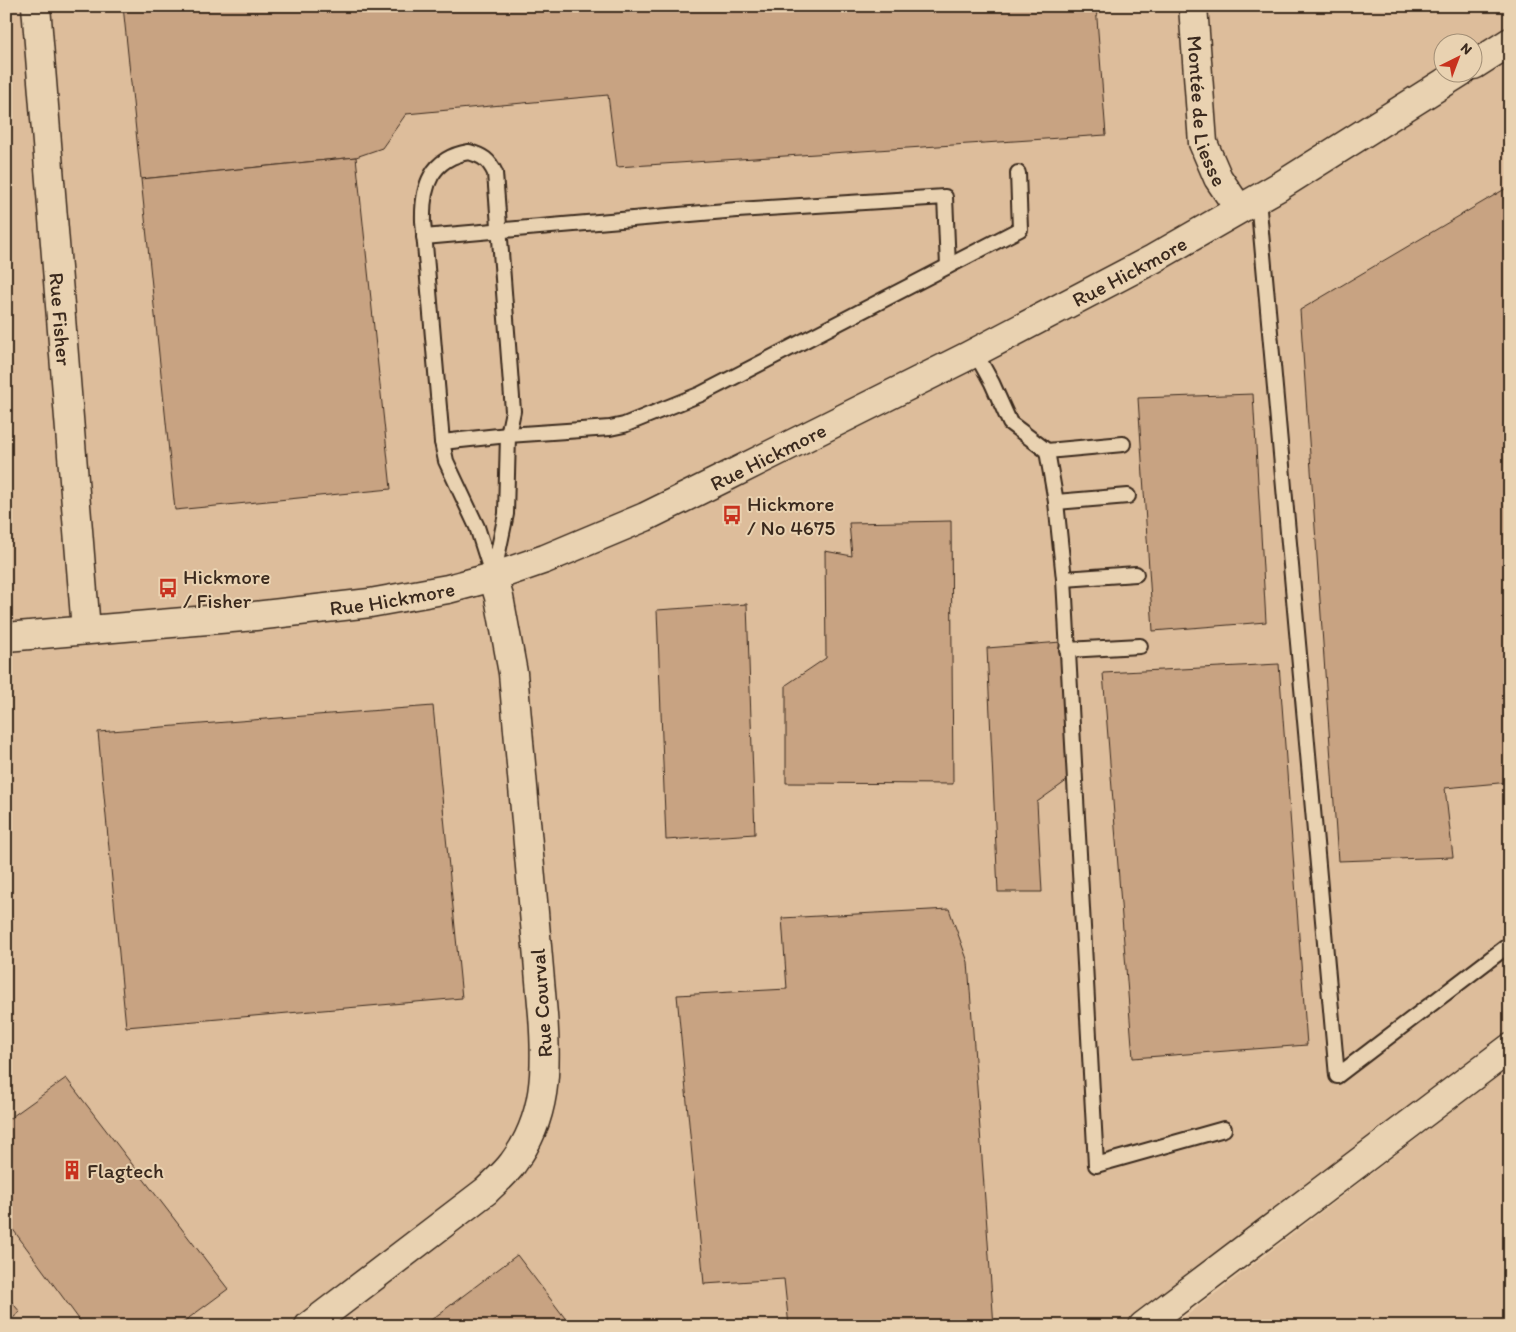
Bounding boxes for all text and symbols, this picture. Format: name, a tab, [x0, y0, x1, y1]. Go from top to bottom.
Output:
north arrow	[1434, 32, 1484, 82]
street label: Montée de Liesse	[1183, 35, 1232, 191]
text: N	[1457, 39, 1476, 58]
street label: Rue Hickmore	[1068, 230, 1191, 312]
street label: Rue Fisher	[45, 271, 77, 367]
street label: Rue Hickmore	[706, 417, 830, 495]
place label: Hickmore / No 4675	[747, 491, 835, 540]
bus stop icon: Hickmore / No 4675	[721, 504, 743, 526]
place label: Hickmore / Fisher	[183, 564, 270, 613]
street label: Rue Hickmore	[328, 575, 457, 620]
bus stop icon: Hickmore / Fisher	[157, 577, 179, 599]
street label: Rue Courval	[525, 948, 557, 1058]
place label: Flagtech	[87, 1158, 164, 1183]
building icon: Flagtech	[61, 1159, 83, 1181]

